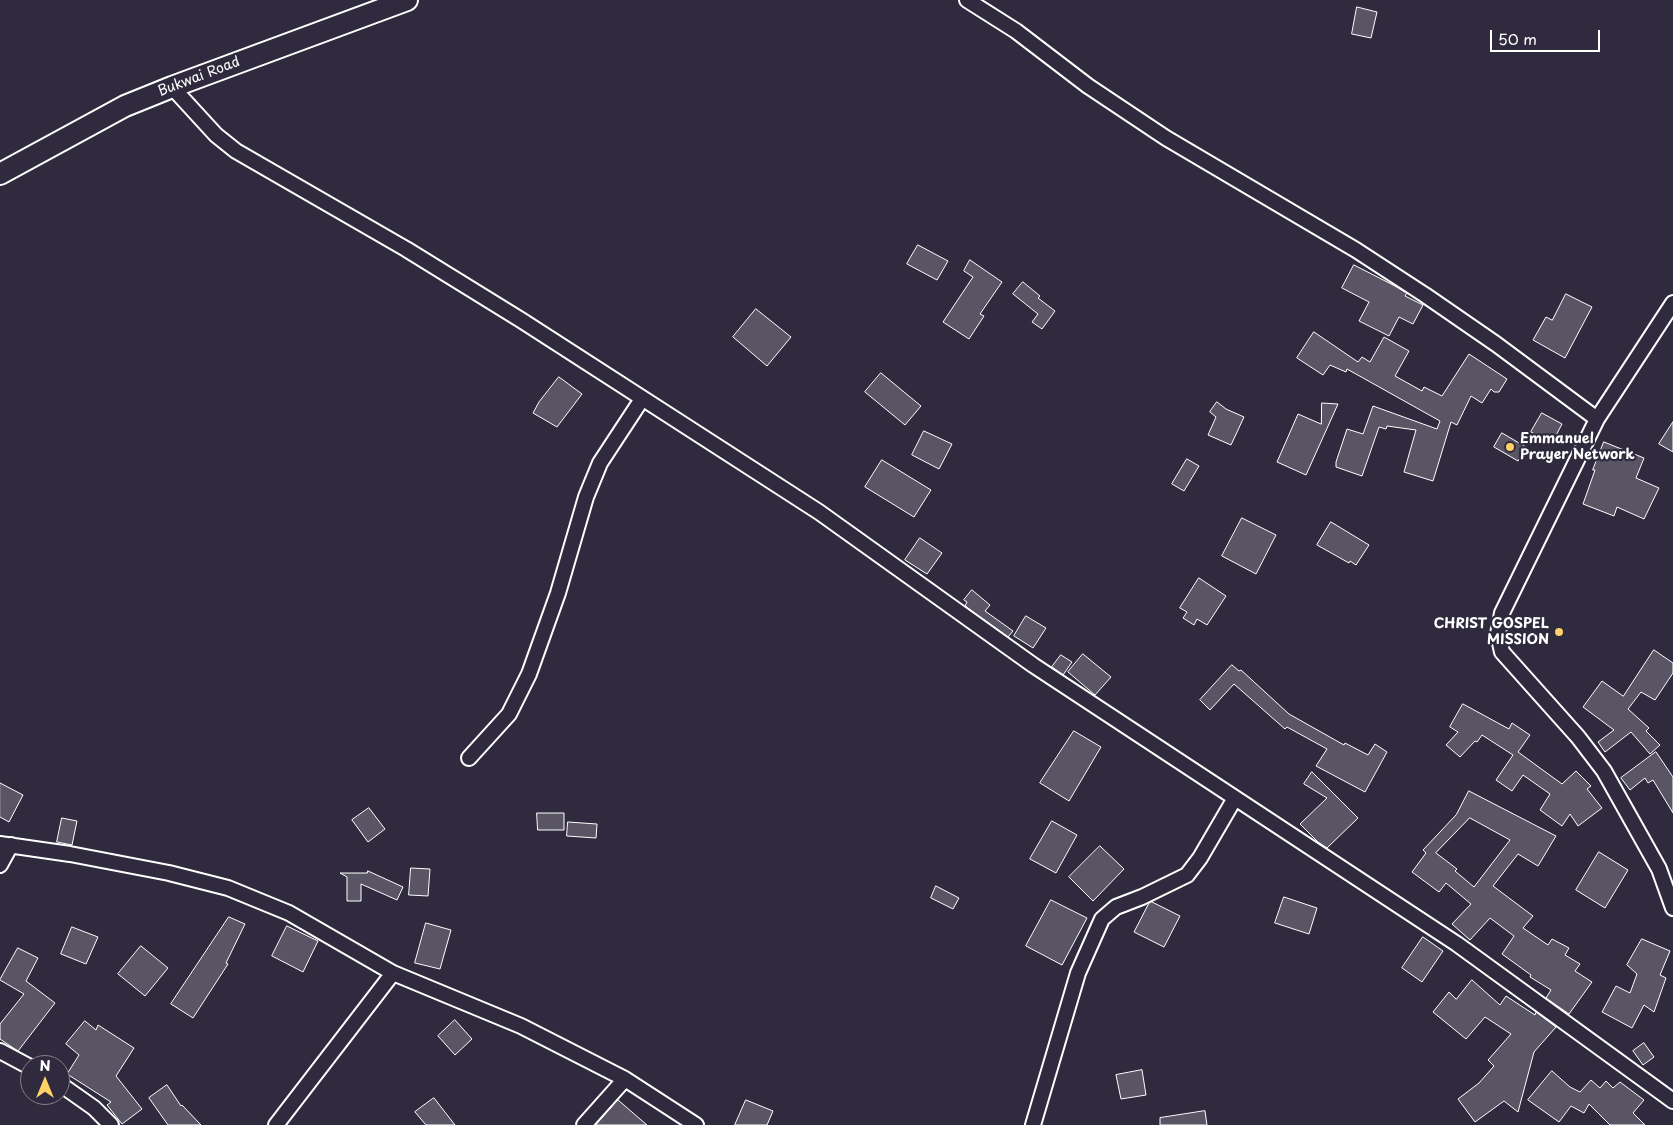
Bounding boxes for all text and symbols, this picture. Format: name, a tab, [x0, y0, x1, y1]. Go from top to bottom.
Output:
scale bar	[1493, 20, 1603, 52]
text: 50 m	[1498, 27, 1537, 50]
street label: Bukwai Road	[156, 54, 242, 100]
place label: Emmanuel Prayer Network	[1520, 431, 1635, 464]
marker: Emmanuel Prayer Network	[1504, 441, 1516, 453]
place label: CHRIST GOSPEL MISSION	[1434, 616, 1549, 648]
marker: CHRIST GOSPEL MISSION	[1553, 626, 1565, 638]
north arrow	[20, 1055, 70, 1105]
text: N	[39, 1055, 51, 1076]

